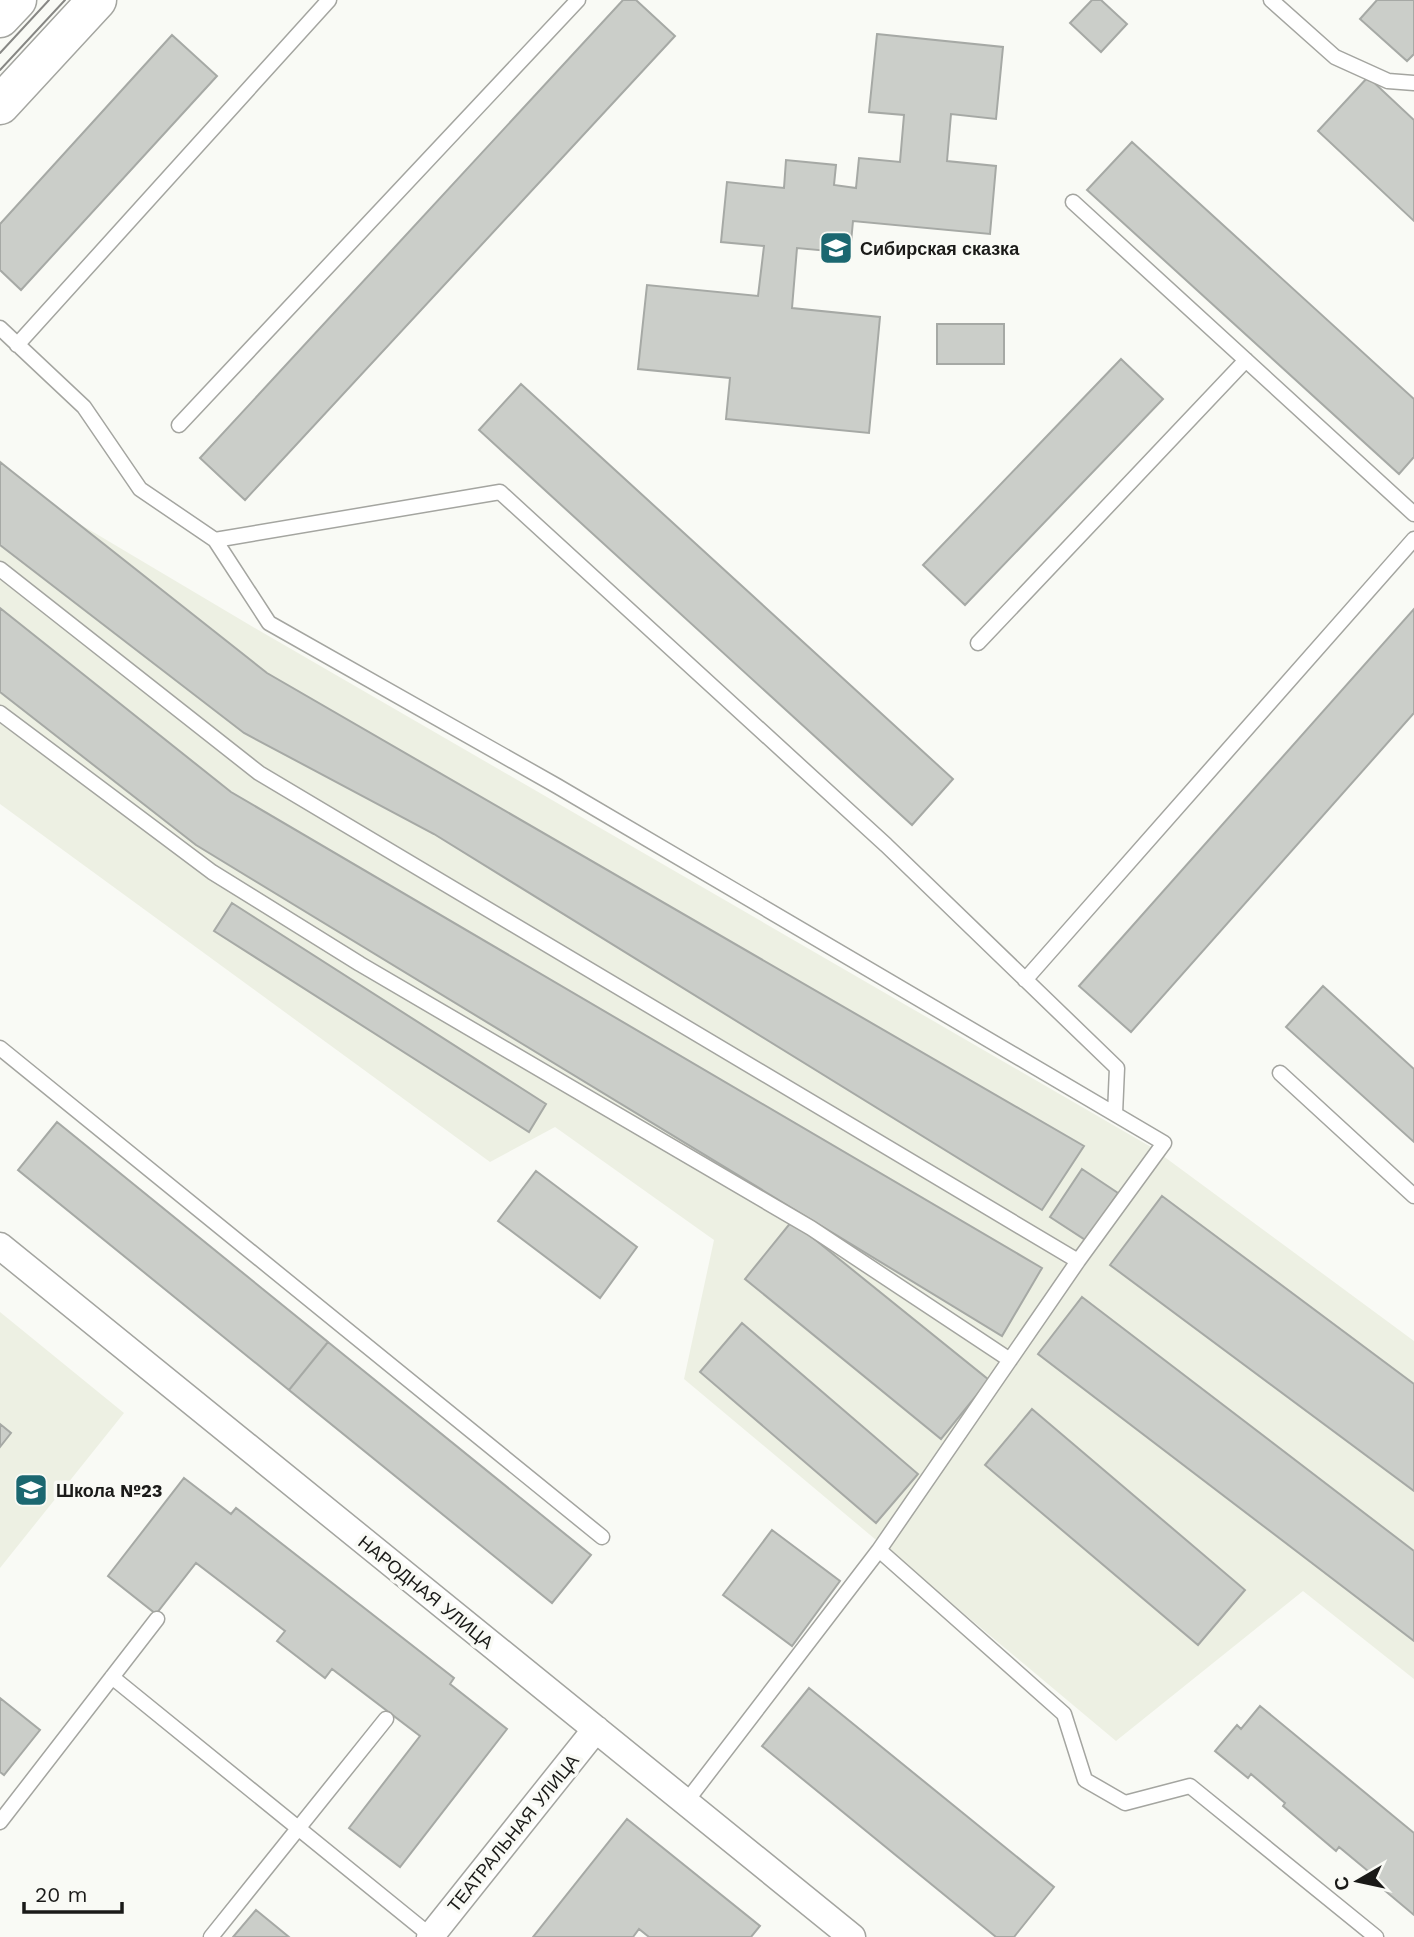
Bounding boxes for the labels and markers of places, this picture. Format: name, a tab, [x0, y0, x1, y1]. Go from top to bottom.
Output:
school or university icon: Сибирская сказка	[817, 229, 855, 267]
place label: Сибирская сказка	[860, 238, 1020, 259]
school or university icon: Школа №23	[12, 1471, 50, 1509]
place label: Школа №23	[56, 1480, 162, 1501]

